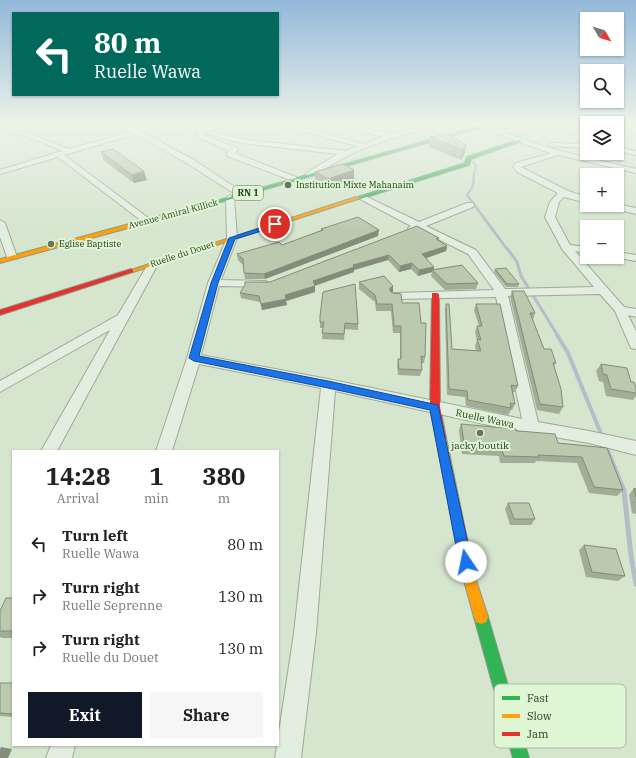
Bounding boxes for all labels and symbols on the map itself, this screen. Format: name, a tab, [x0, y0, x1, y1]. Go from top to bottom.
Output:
north arrow	[580, 12, 624, 56]
place label: Institution Mixte Mahanaim	[296, 179, 414, 190]
marker: Institution Mixte Mahanaim	[283, 180, 293, 190]
road number: RN 1	[233, 186, 263, 200]
street label: Avenue Amiral Killick	[127, 196, 220, 231]
pin	[258, 207, 292, 241]
place label: Eglise Baptiste	[59, 238, 121, 249]
street label: Ruelle du Douet	[148, 238, 215, 269]
marker: Eglise Baptiste	[46, 239, 56, 249]
street label: Ruelle Wawa	[454, 406, 516, 431]
marker: jacky boutik	[475, 428, 485, 438]
place label: jacky boutik	[450, 439, 509, 452]
position arrow	[445, 541, 487, 583]
legend	[494, 684, 626, 748]
text: Fast	[527, 691, 549, 705]
text: Slow	[527, 709, 552, 723]
text: Jam	[527, 727, 549, 741]

